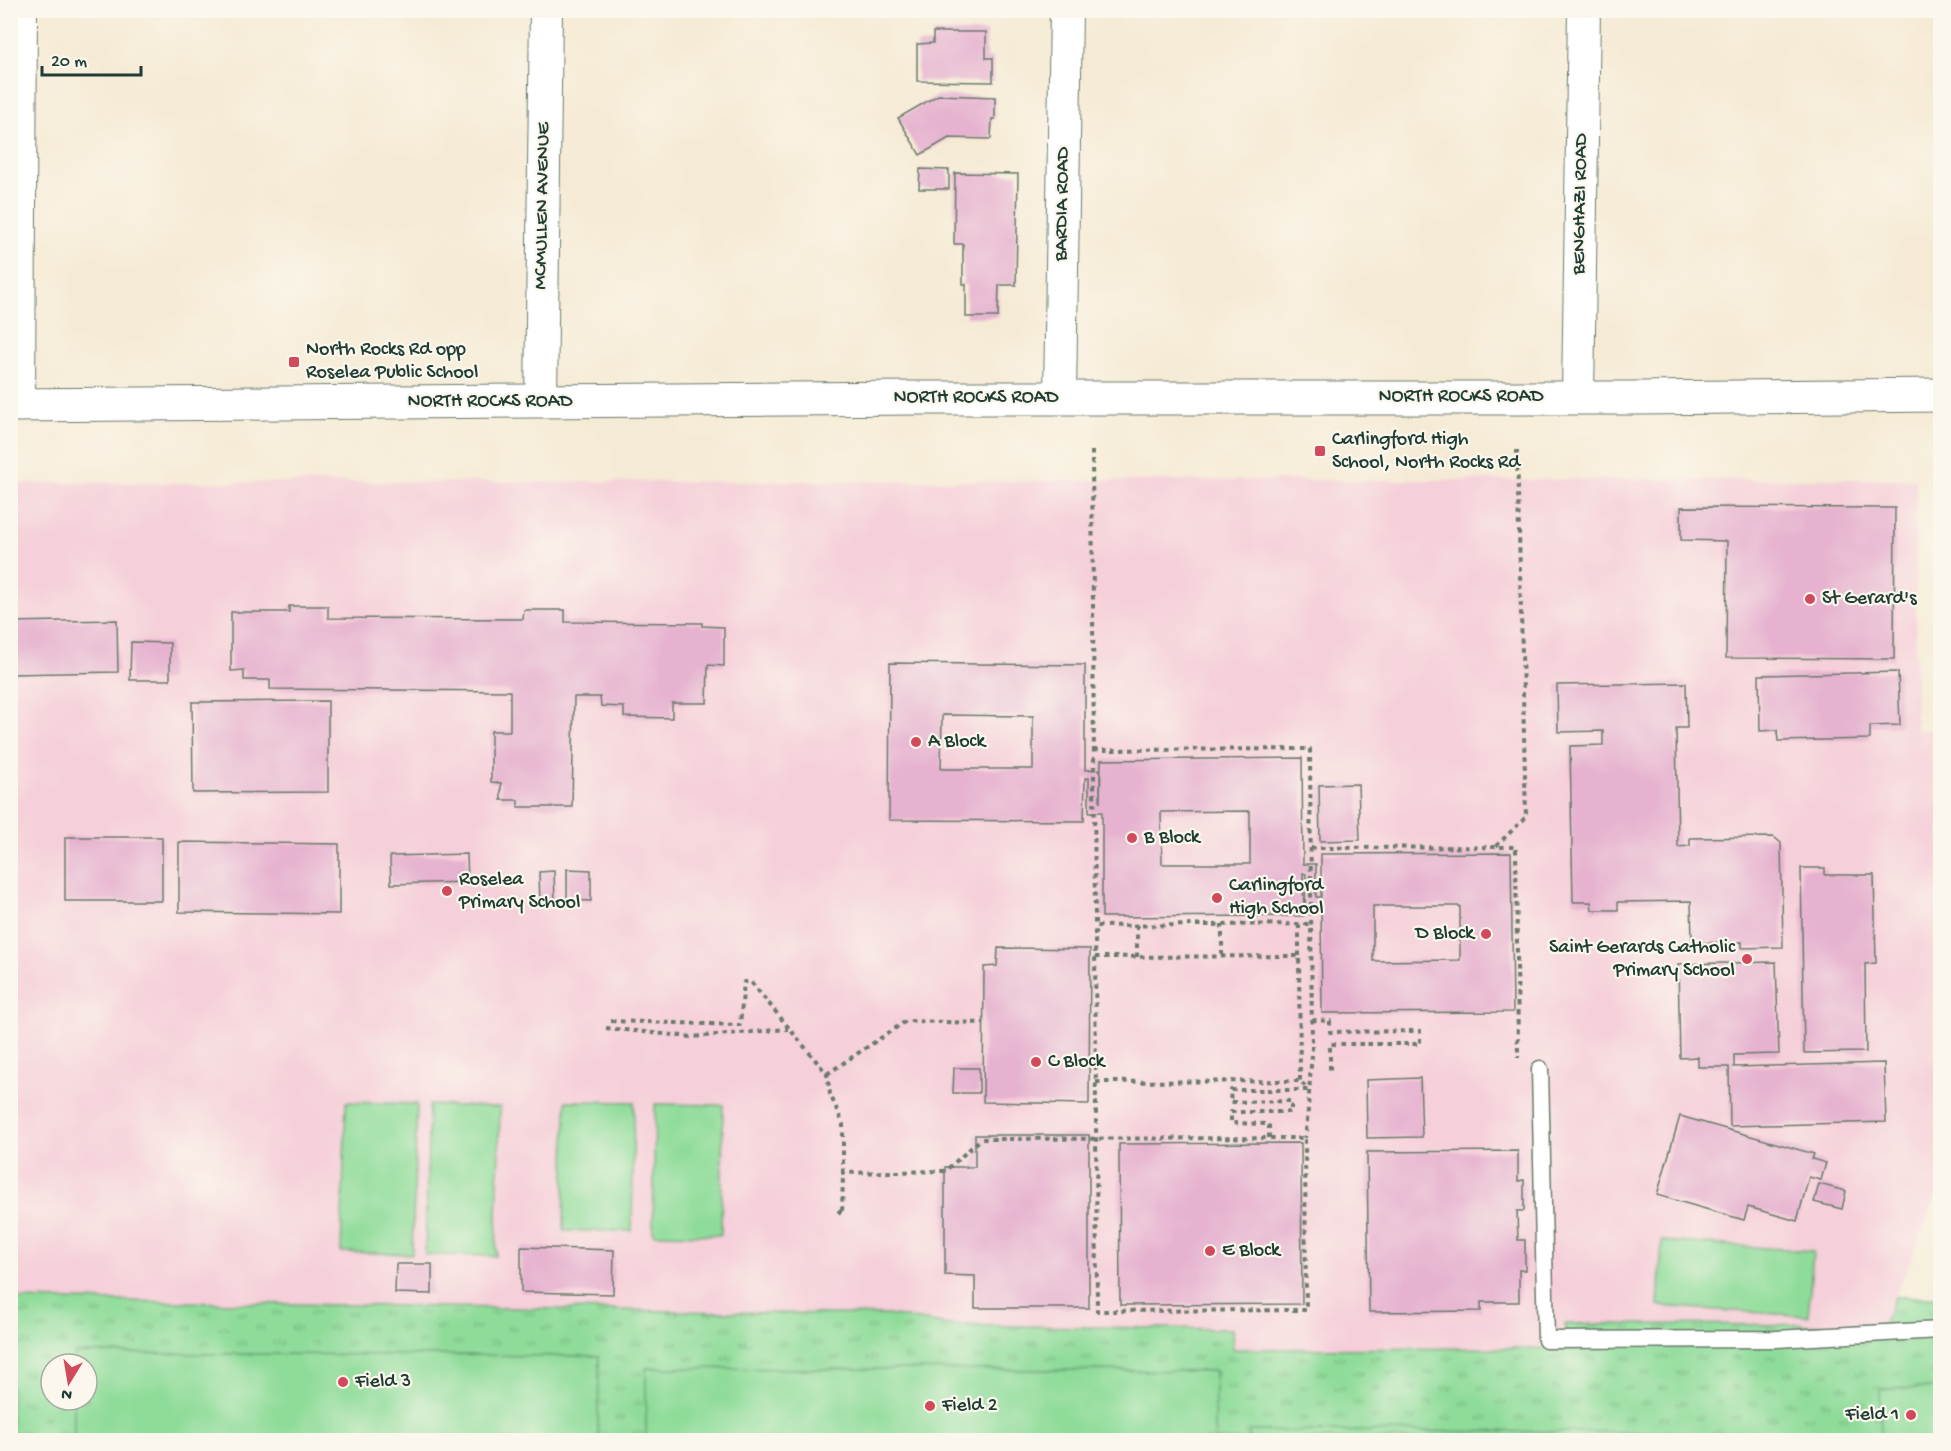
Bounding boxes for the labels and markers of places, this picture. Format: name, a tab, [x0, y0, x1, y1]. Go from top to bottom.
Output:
place label: North Rocks Rd opp Roselea Public School	[306, 339, 478, 385]
marker: North Rocks Rd opp Roselea Public School	[287, 355, 301, 369]
place label: Carlingford High School, North Rocks Rd	[1332, 429, 1522, 475]
marker: Carlingford High School, North Rocks Rd	[1313, 444, 1327, 458]
place label: St Gerard's	[1822, 588, 1917, 611]
marker: St Gerard's	[1803, 592, 1817, 606]
place label: A Block	[928, 731, 987, 754]
marker: A Block	[909, 735, 923, 749]
place label: B Block	[1143, 827, 1202, 850]
marker: B Block	[1125, 831, 1139, 845]
place label: Roselea Primary School	[458, 869, 580, 915]
place label: Carlingford High School	[1229, 875, 1325, 921]
marker: Roselea Primary School	[440, 884, 454, 898]
marker: Carlingford High School	[1210, 891, 1224, 905]
place label: D Block	[1414, 923, 1476, 946]
marker: D Block	[1479, 927, 1493, 941]
place label: Saint Gerards Catholic Primary School	[1549, 937, 1736, 983]
marker: Saint Gerards Catholic Primary School	[1740, 952, 1754, 966]
place label: C Block	[1048, 1051, 1106, 1074]
marker: C Block	[1029, 1055, 1043, 1069]
place label: E Block	[1222, 1240, 1282, 1263]
marker: E Block	[1203, 1244, 1217, 1258]
place label: Field 3	[354, 1371, 411, 1394]
marker: Field 3	[336, 1375, 350, 1389]
place label: Field 2	[941, 1395, 998, 1418]
marker: Field 2	[923, 1399, 937, 1413]
place label: Field 1	[1844, 1404, 1899, 1427]
marker: Field 1	[1904, 1408, 1918, 1422]

